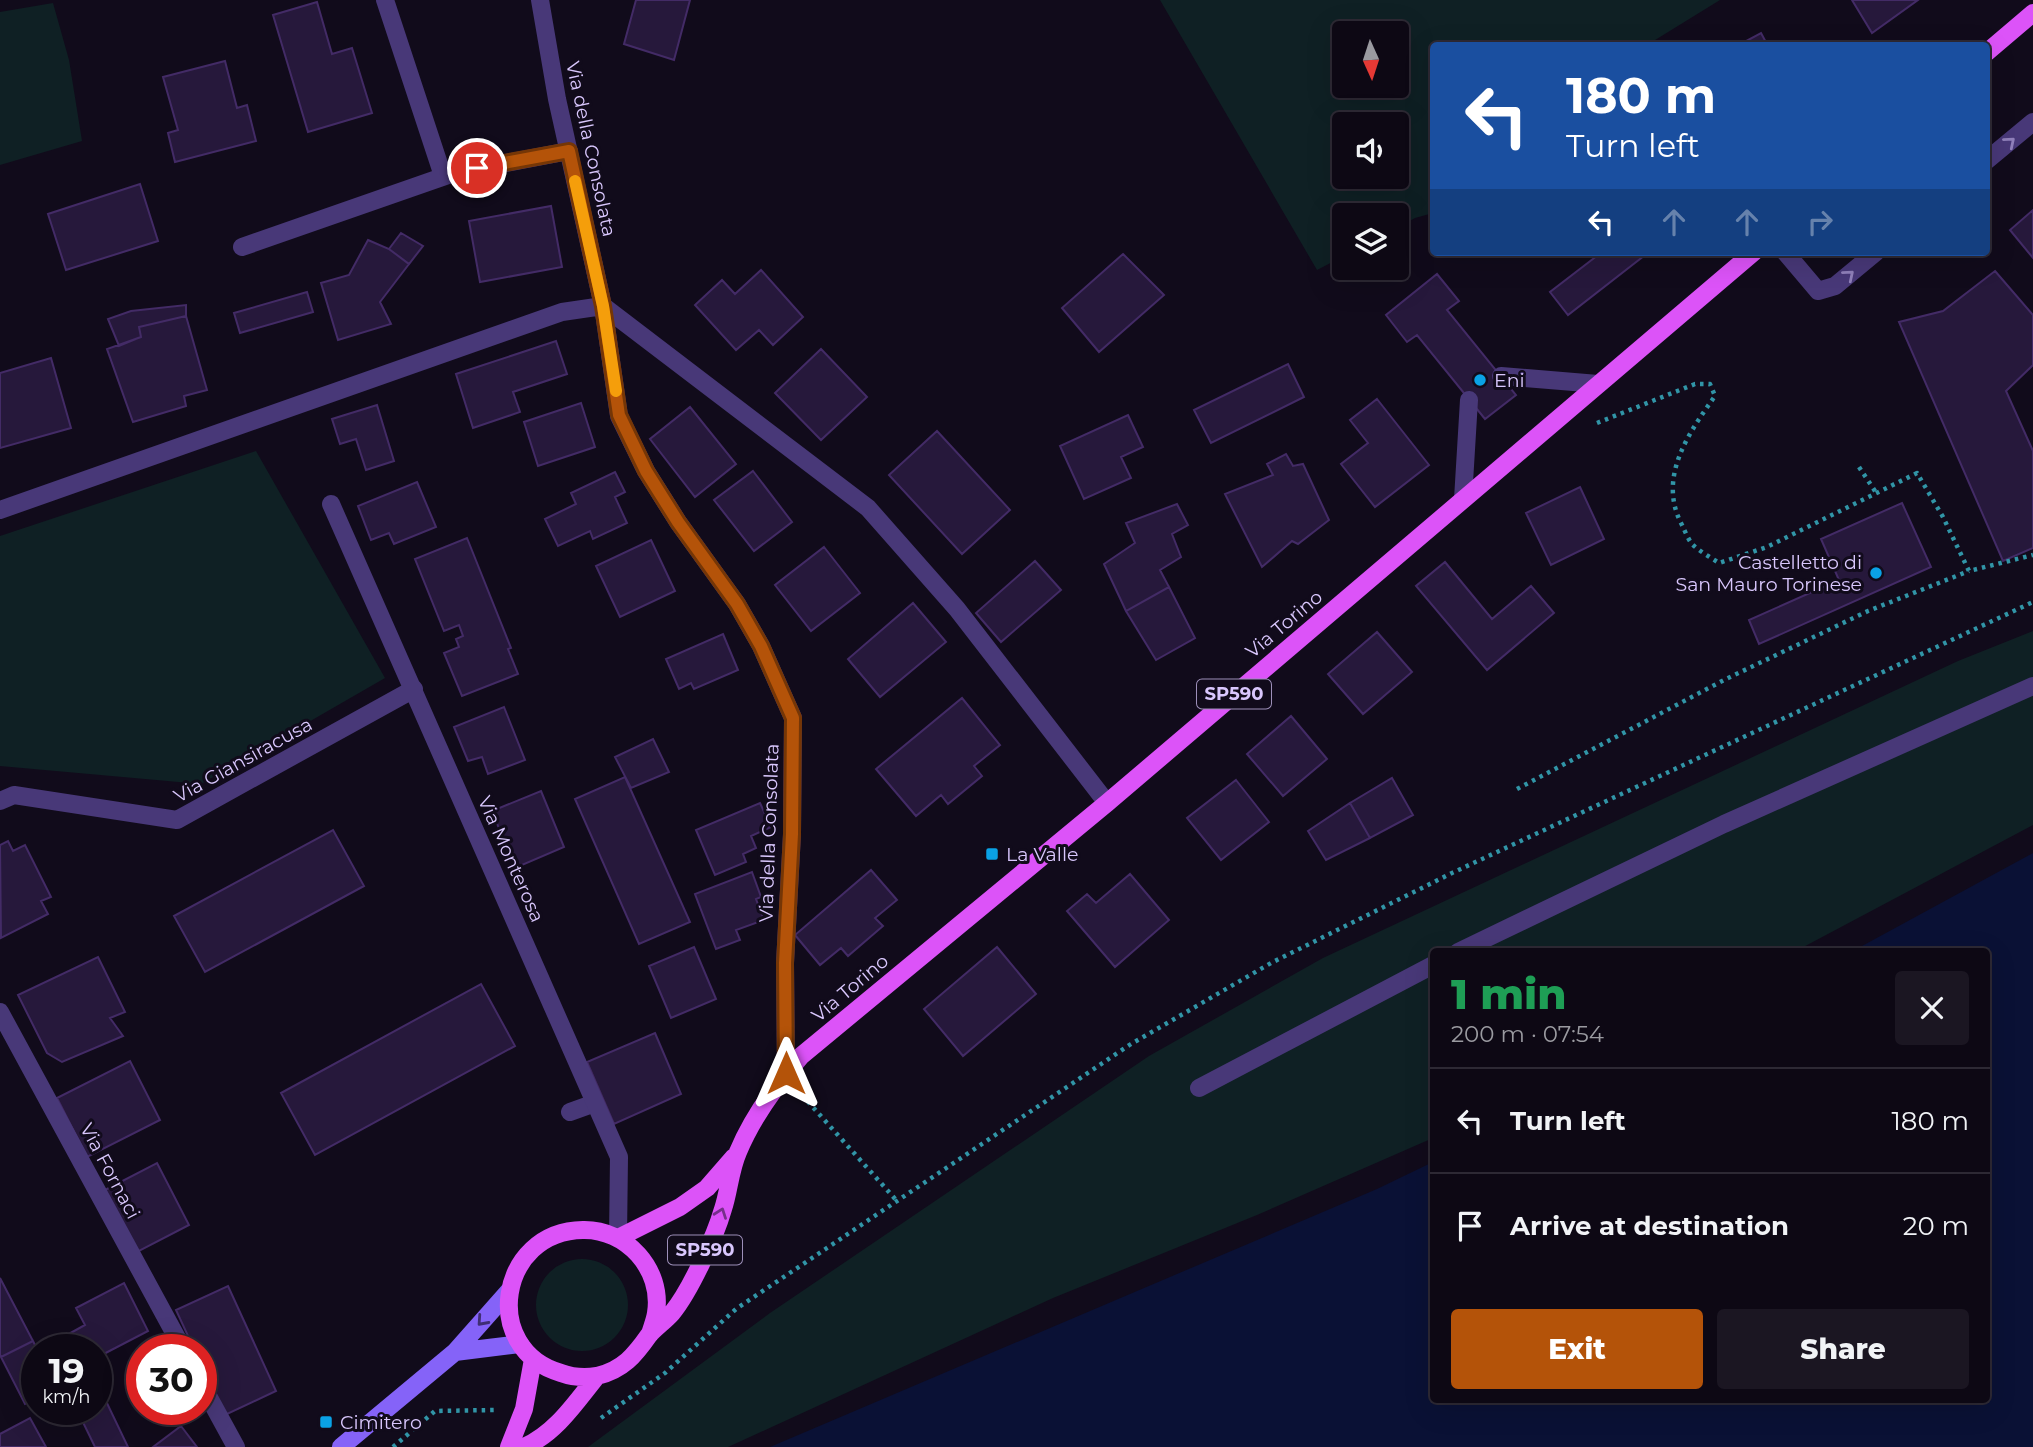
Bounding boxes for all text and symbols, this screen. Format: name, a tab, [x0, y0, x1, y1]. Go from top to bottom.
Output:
north arrow	[1332, 21, 1409, 98]
map controls	[1332, 21, 1409, 280]
street label: Via della Consolata	[561, 59, 621, 239]
text: 180 m	[1566, 66, 1716, 125]
icon: left	[1451, 70, 1542, 161]
button: sound	[1332, 112, 1409, 189]
text: Turn left	[1566, 126, 1700, 165]
pin	[447, 138, 507, 198]
one-way arrow	[2001, 138, 2014, 150]
icon: arrive	[458, 149, 496, 187]
button: layers	[1332, 203, 1409, 280]
icon: left	[1582, 203, 1620, 241]
icon: ahead	[1655, 203, 1693, 241]
icon: ahead	[1728, 203, 1766, 241]
icon: right	[1801, 203, 1839, 241]
one-way arrow	[1840, 271, 1853, 283]
place label: Eni	[1494, 369, 1525, 392]
marker: Eni	[1472, 372, 1488, 388]
place label: Castelletto di San Mauro Torinese	[1675, 551, 1862, 596]
marker: Castelletto di San Mauro Torinese	[1868, 565, 1884, 581]
street label: Via Torino	[1241, 585, 1327, 663]
road number: SP590	[1197, 680, 1271, 708]
street label: Via Giansiracusa	[170, 712, 316, 808]
street label: Via della Consolata	[754, 743, 784, 923]
street label: Via Monterosa	[473, 792, 549, 926]
place label: La Valle	[1006, 843, 1079, 866]
marker: La Valle	[984, 846, 1000, 862]
street label: Via Torino	[807, 949, 893, 1027]
text: 1 min	[1451, 968, 1567, 1020]
button: close	[1895, 971, 1969, 1045]
text: 200 m · 07:54	[1451, 1020, 1604, 1048]
position arrow	[749, 1036, 823, 1110]
icon: left	[1451, 1102, 1489, 1140]
text: Turn left	[1510, 1105, 1626, 1137]
text: 180 m	[1891, 1105, 1969, 1137]
street label: Via Fornaci	[75, 1119, 145, 1223]
one-way arrow	[713, 1207, 727, 1219]
icon: arrive	[1451, 1207, 1489, 1245]
text: Arrive at destination	[1510, 1210, 1789, 1242]
text: 20 m	[1903, 1210, 1969, 1242]
road number: SP590	[668, 1236, 742, 1265]
button: Exit	[1451, 1309, 1703, 1389]
button: Share	[1717, 1309, 1969, 1389]
one-way arrow	[477, 1313, 490, 1326]
speed limit sign: 30	[126, 1334, 217, 1425]
text: 19	[48, 1349, 85, 1392]
text: km/h	[42, 1386, 91, 1408]
place label: Cimitero	[340, 1411, 422, 1434]
marker: Cimitero	[318, 1414, 334, 1430]

